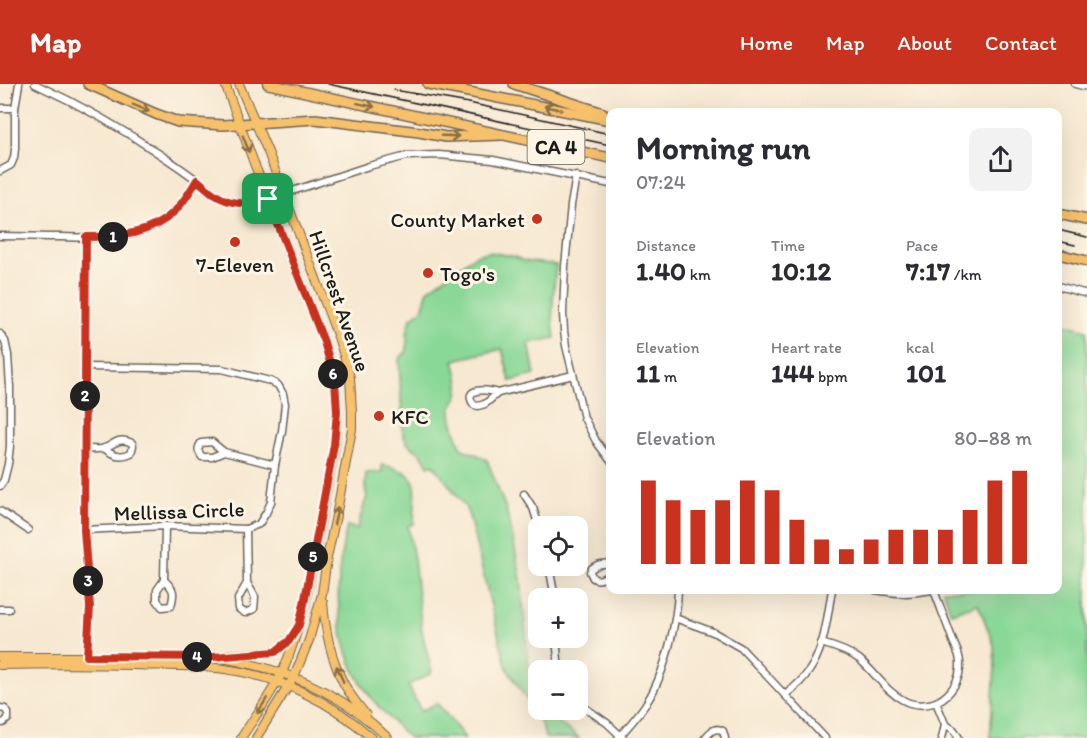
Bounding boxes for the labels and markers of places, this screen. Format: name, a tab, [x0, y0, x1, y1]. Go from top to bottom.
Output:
pin	[242, 173, 293, 224]
place label: County Market	[391, 207, 525, 232]
marker: County Market	[530, 212, 544, 226]
pin: 1	[98, 222, 128, 252]
marker: 7-Eleven	[228, 235, 242, 249]
place label: 7-Eleven	[196, 252, 274, 277]
place label: Togo's	[440, 261, 495, 286]
marker: Togo's	[421, 266, 435, 280]
pin: 6	[318, 359, 348, 389]
pin: 2	[70, 381, 100, 411]
place label: KFC	[391, 404, 429, 429]
marker: KFC	[372, 409, 386, 423]
pin: 5	[298, 542, 328, 572]
pin: 3	[73, 566, 103, 596]
pin: 4	[182, 642, 212, 672]

